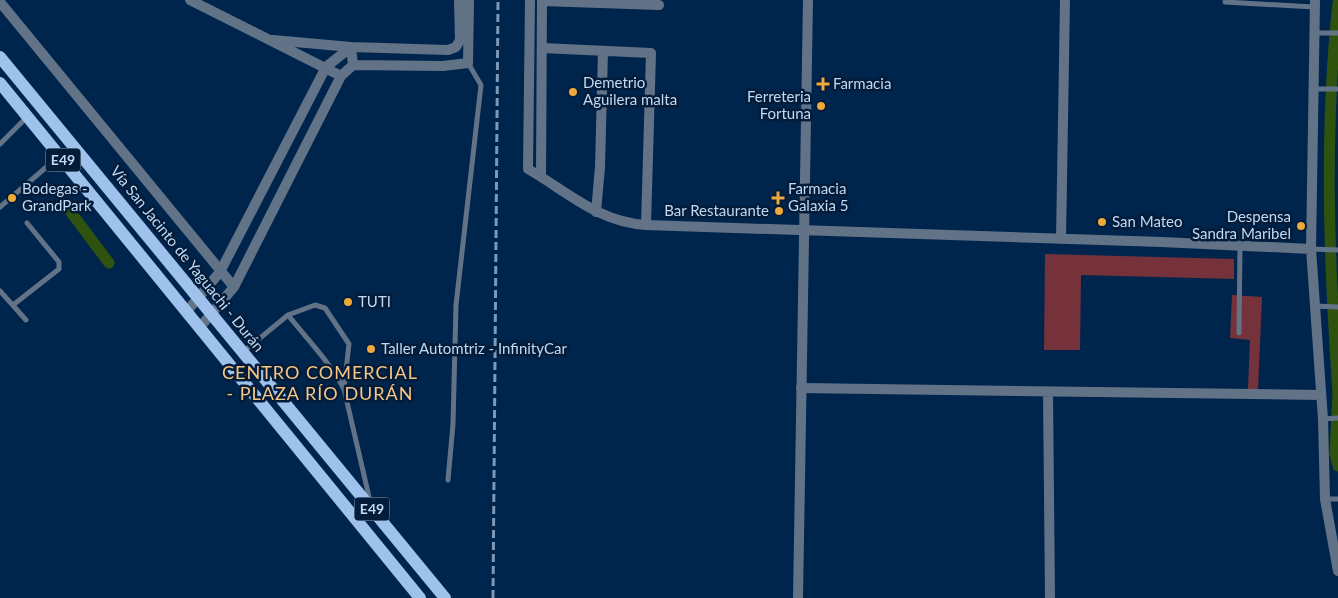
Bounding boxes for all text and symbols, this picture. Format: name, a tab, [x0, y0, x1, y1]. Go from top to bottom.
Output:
place label: Demetrio Aguilera malta	[583, 73, 677, 108]
place label: Farmacia	[833, 74, 891, 92]
marker: Farmacia	[817, 78, 829, 90]
marker: Demetrio Aguilera malta	[567, 86, 579, 98]
place label: Ferreteria Fortuna	[747, 87, 811, 122]
marker: Ferreteria Fortuna	[815, 100, 827, 112]
road number: E49	[46, 148, 80, 172]
street label: Vía San Jacinto de Yaguachi - Durán	[107, 162, 268, 355]
place label: Bodegas - GrandPark	[22, 179, 92, 214]
place label: Farmacia Galaxia 5	[788, 179, 848, 214]
marker: Bodegas - GrandPark	[6, 192, 18, 204]
marker: Farmacia Galaxia 5	[772, 192, 784, 204]
place label: Bar Restaurante	[664, 201, 769, 219]
marker: Bar Restaurante	[773, 205, 785, 217]
place label: Despensa Sandra Maribel	[1192, 207, 1291, 242]
place label: San Mateo	[1112, 212, 1183, 230]
marker: San Mateo	[1096, 216, 1108, 228]
marker: Despensa Sandra Maribel	[1295, 220, 1307, 232]
place label: TUTI	[358, 292, 391, 310]
marker: TUTI	[342, 296, 354, 308]
place label: Taller Automtriz - InfinityCar	[381, 339, 567, 357]
marker: Taller Automtriz - InfinityCar	[365, 343, 377, 355]
district label: CENTRO COMERCIAL - PLAZA RÍO DURÁN	[222, 361, 418, 404]
road number: E49	[354, 498, 390, 520]

